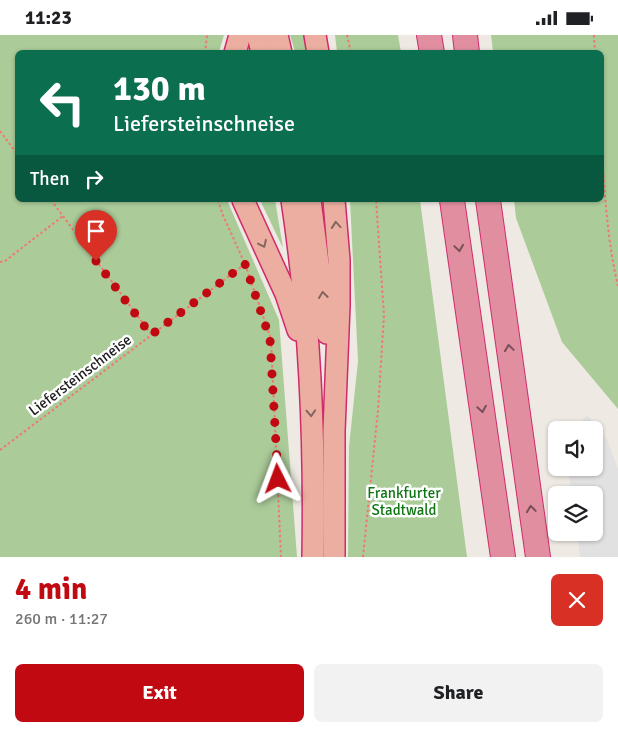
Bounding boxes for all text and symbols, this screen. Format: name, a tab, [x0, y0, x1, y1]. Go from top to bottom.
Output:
text: 11:23	[25, 6, 72, 30]
text: 130 m	[113, 67, 206, 110]
icon: left	[30, 70, 95, 135]
text: Liefersteinschneise	[113, 110, 295, 137]
icon: right	[80, 165, 108, 193]
text: Then	[30, 167, 70, 191]
pin	[75, 210, 117, 261]
icon: arrive	[82, 217, 110, 245]
one-way arrow	[331, 221, 342, 229]
one-way arrow	[257, 239, 268, 248]
one-way arrow	[453, 245, 464, 253]
one-way arrow	[318, 291, 329, 299]
street label: Liefersteinschneise	[25, 330, 135, 420]
one-way arrow	[504, 343, 515, 351]
one-way arrow	[477, 405, 487, 413]
one-way arrow	[306, 409, 317, 417]
map controls	[548, 421, 603, 541]
button: sound	[548, 421, 603, 476]
position arrow	[251, 452, 303, 504]
park label: Frankfurter Stadtwald	[367, 484, 441, 519]
button: layers	[548, 486, 603, 541]
one-way arrow	[526, 504, 537, 512]
text: 4 min	[15, 571, 87, 608]
button: close	[551, 574, 603, 626]
text: 260 m · 11:27	[15, 609, 108, 629]
button: Exit	[15, 664, 304, 722]
button: Share	[314, 664, 603, 722]

